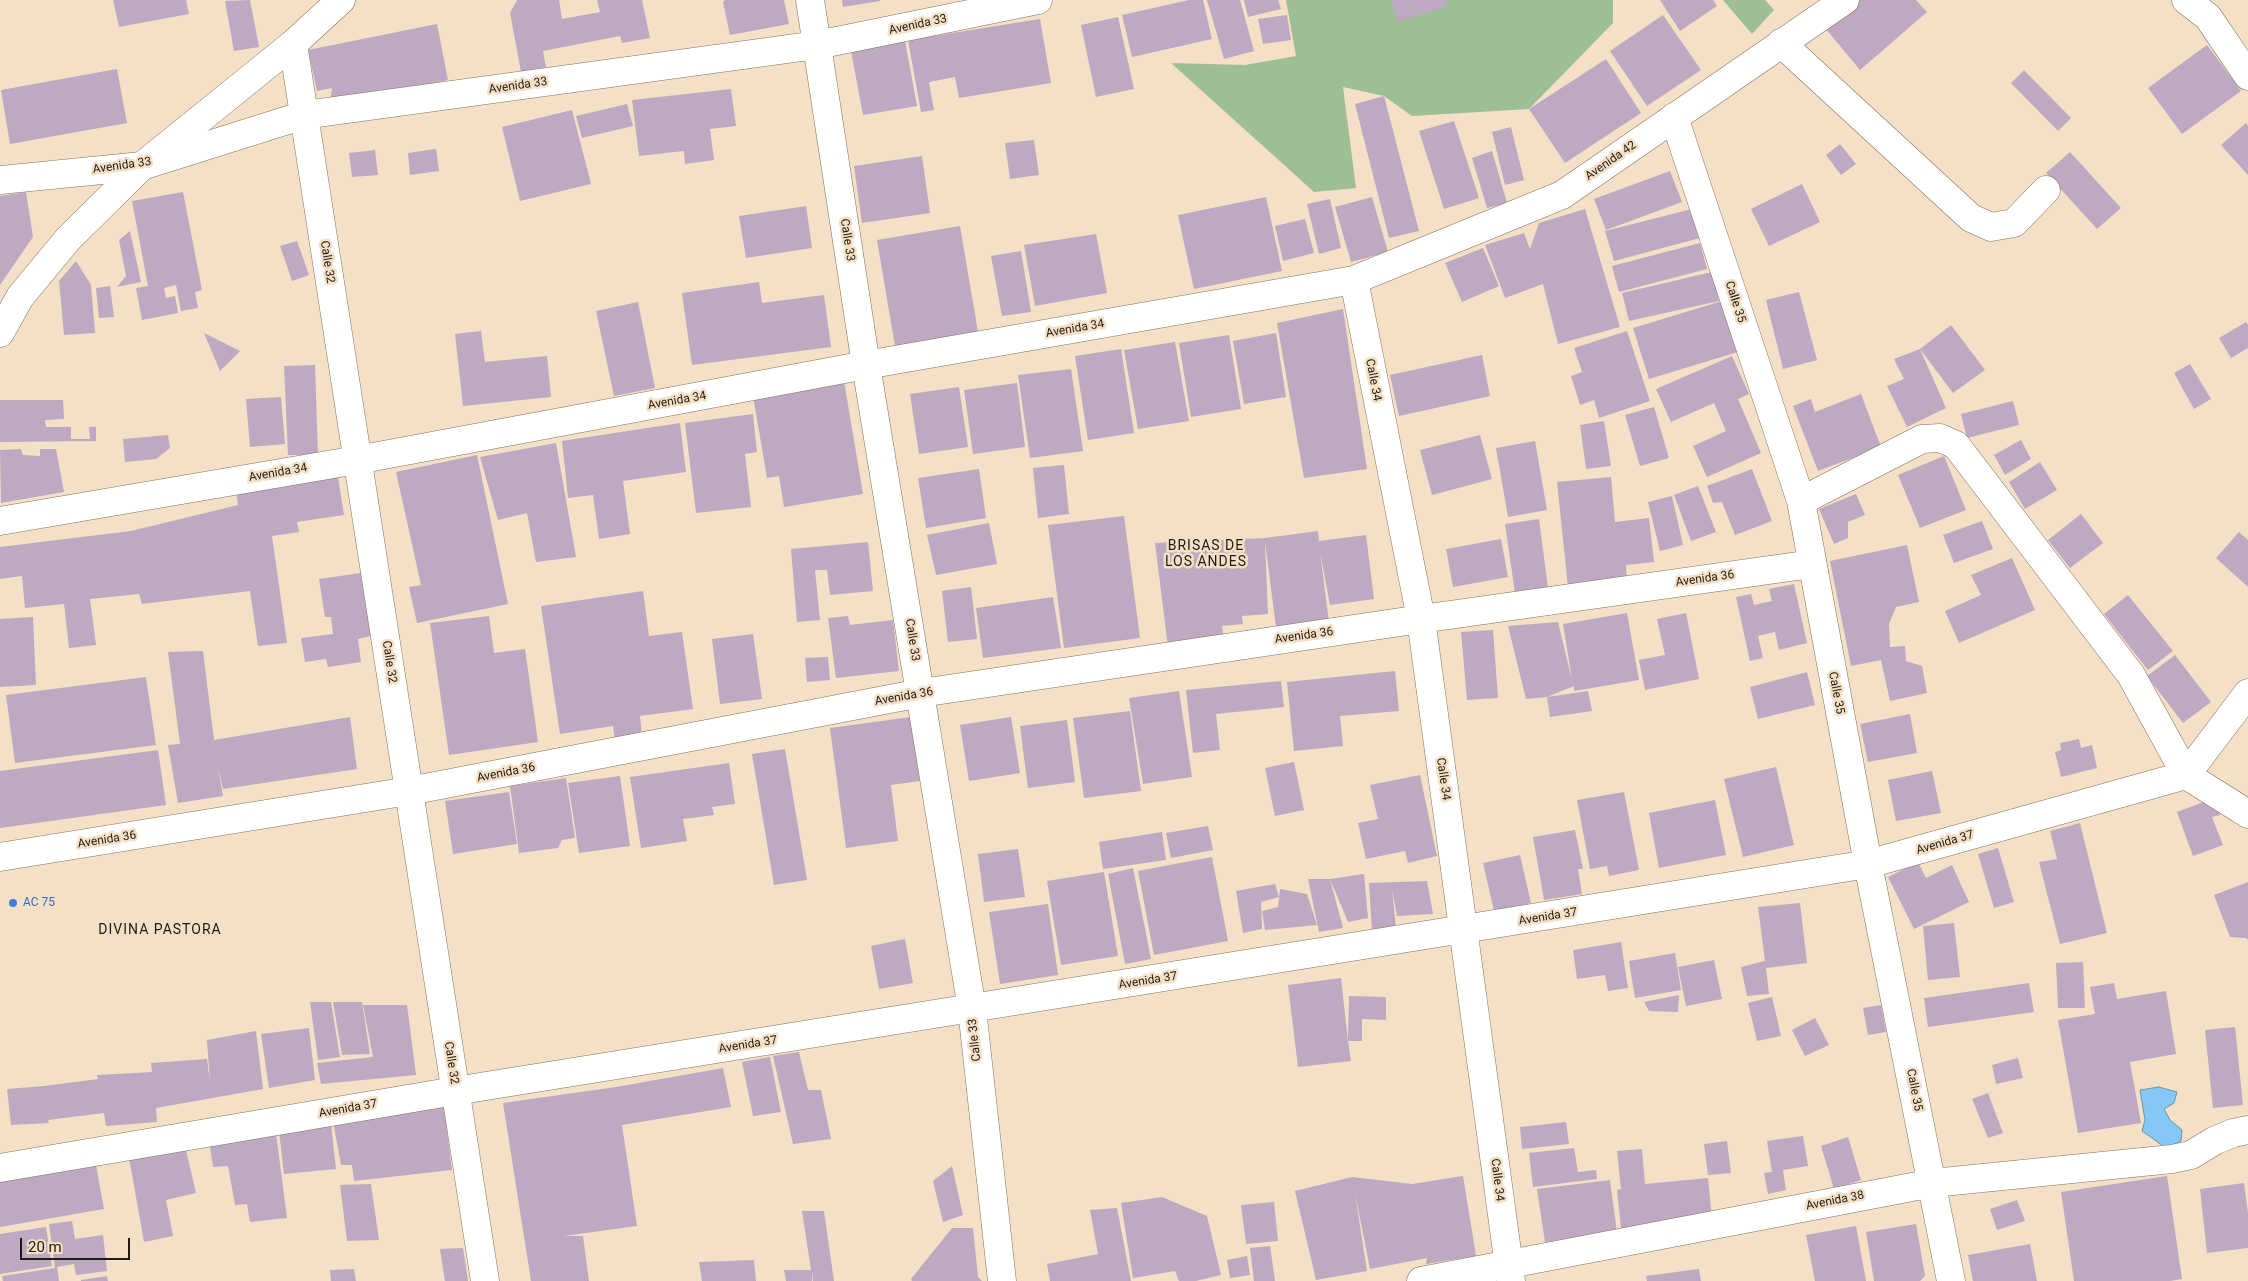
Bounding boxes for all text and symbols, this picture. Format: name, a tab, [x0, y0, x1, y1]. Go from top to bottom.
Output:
street label: Avenida 33	[888, 12, 948, 38]
street label: Avenida 33	[488, 75, 548, 97]
street label: Avenida 42	[1583, 138, 1639, 184]
street label: Avenida 33	[92, 155, 152, 177]
street label: Calle 33	[837, 218, 857, 262]
street label: Calle 32	[317, 240, 337, 284]
street label: Calle 35	[1722, 279, 1748, 325]
street label: Avenida 34	[1045, 317, 1105, 341]
street label: Calle 34	[1362, 358, 1384, 402]
street label: Avenida 34	[647, 389, 707, 413]
street label: Avenida 34	[248, 461, 308, 485]
district label: BRISAS DE LOS ANDES	[1164, 538, 1248, 570]
street label: Avenida 36	[1675, 568, 1735, 590]
street label: Calle 33	[902, 618, 922, 662]
street label: Avenida 36	[1274, 625, 1334, 647]
street label: Calle 32	[379, 640, 399, 684]
street label: Calle 35	[1825, 671, 1847, 715]
street label: Avenida 36	[874, 685, 934, 709]
street label: Calle 34	[1433, 757, 1453, 801]
street label: Avenida 36	[476, 760, 536, 786]
street label: Avenida 36	[77, 828, 137, 852]
street label: Avenida 37	[1915, 828, 1975, 858]
place label: AC 75	[23, 896, 55, 910]
marker: AC 75	[7, 897, 19, 909]
street label: Avenida 37	[1518, 905, 1578, 929]
district label: DIVINA PASTORA	[97, 922, 223, 938]
street label: Avenida 37	[1118, 969, 1178, 993]
street label: Calle 33	[966, 1018, 984, 1062]
street label: Avenida 37	[718, 1033, 778, 1057]
street label: Calle 32	[441, 1041, 461, 1085]
street label: Calle 35	[1903, 1068, 1925, 1112]
street label: Avenida 37	[318, 1097, 378, 1121]
street label: Calle 34	[1487, 1158, 1507, 1202]
street label: Avenida 38	[1805, 1188, 1865, 1214]
scale bar	[22, 1228, 132, 1260]
text: 20 m	[28, 1238, 62, 1256]

